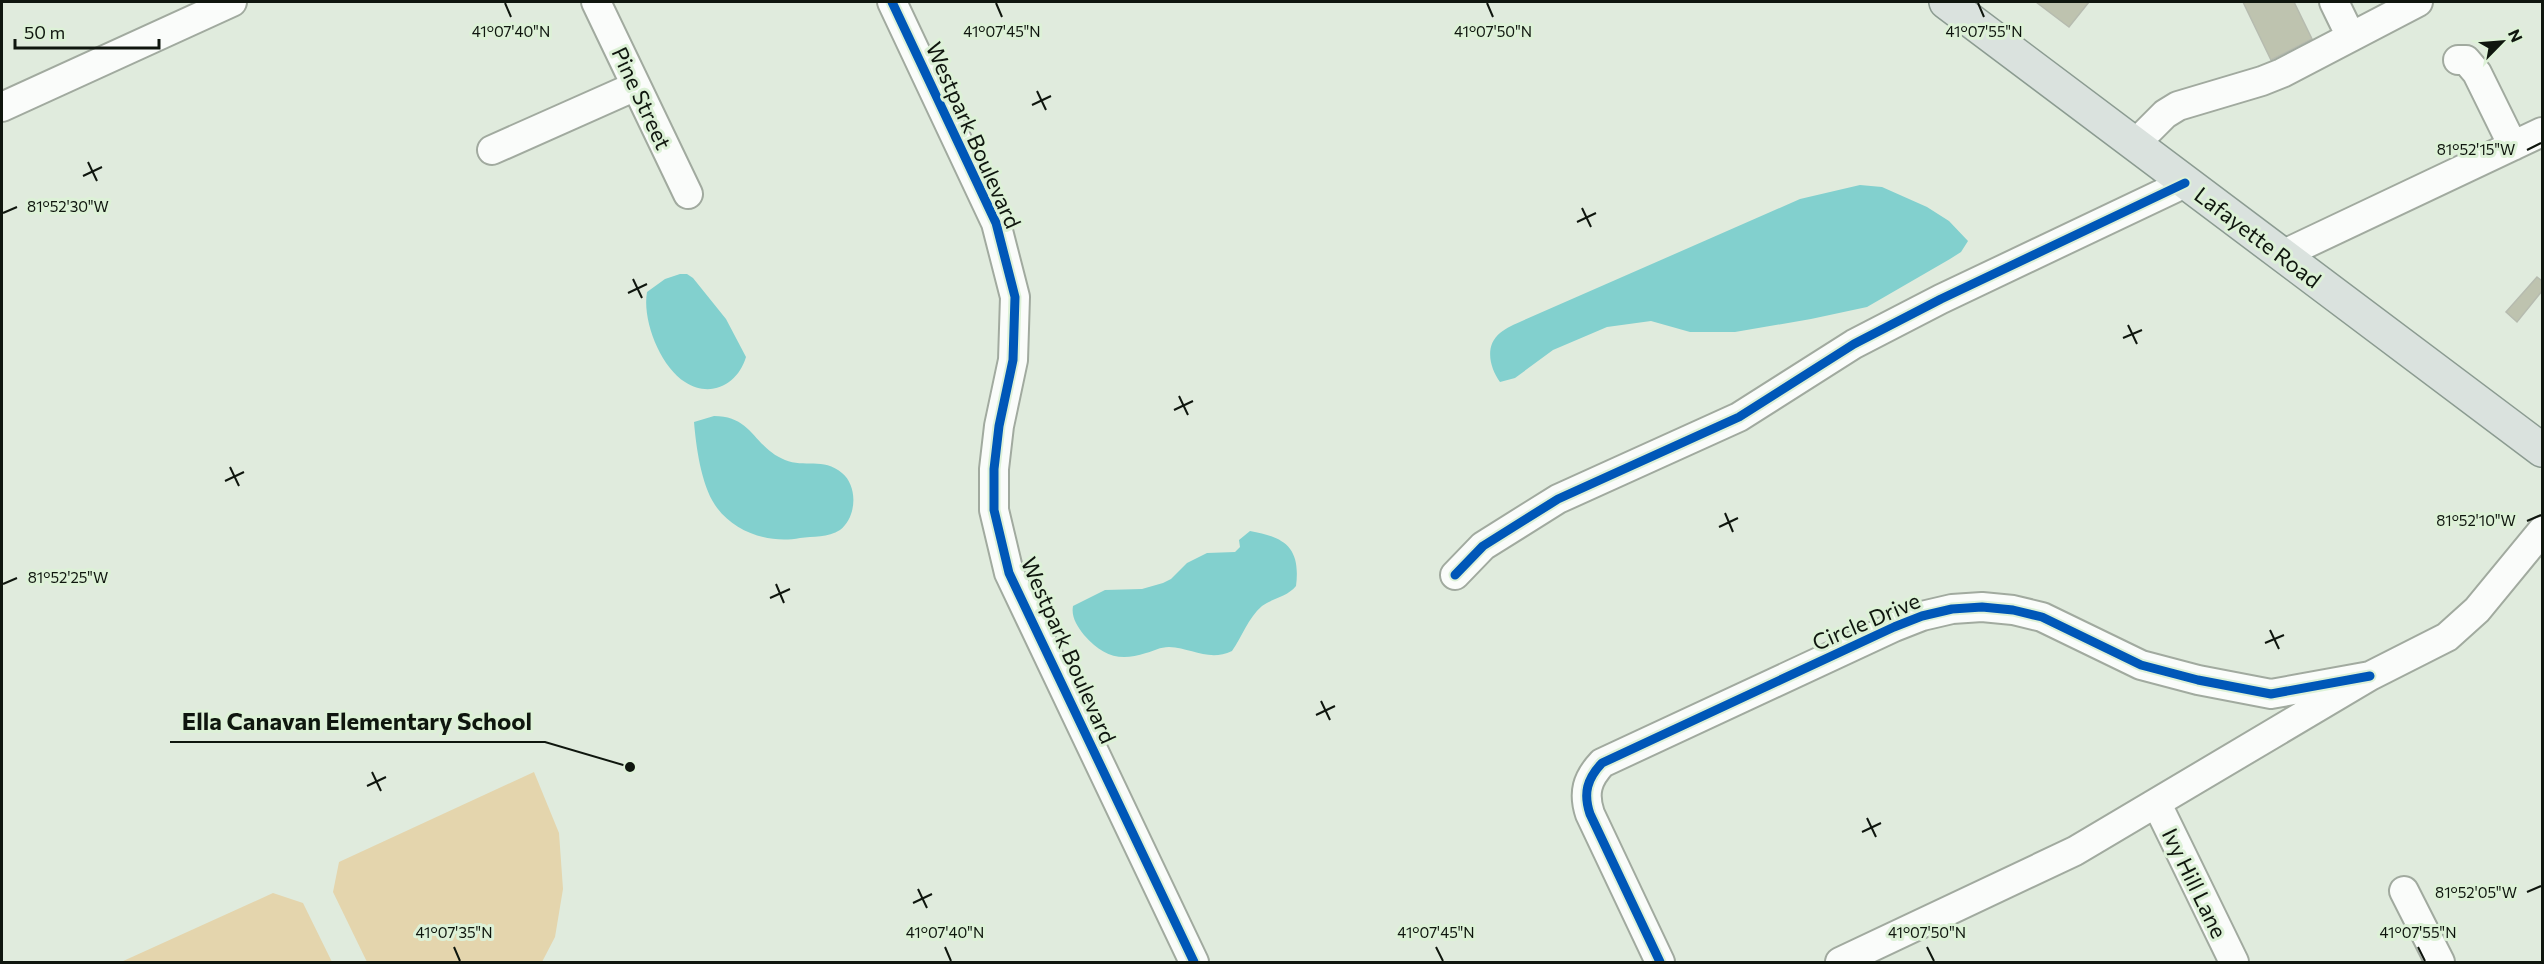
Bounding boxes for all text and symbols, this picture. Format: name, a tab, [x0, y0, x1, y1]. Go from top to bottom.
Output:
scale bar	[15, 12, 159, 50]
north arrow	[2472, 12, 2532, 72]
text: 50 m	[24, 21, 65, 43]
text: 41°07'40"N	[472, 22, 550, 40]
text: 41°07'45"N	[963, 22, 1041, 40]
text: 41°07'50"N	[1454, 22, 1532, 40]
text: 41°07'55"N	[1946, 22, 2022, 40]
text: N	[2505, 26, 2527, 45]
street label: Westpark Boulevard	[921, 38, 1027, 232]
street label: Pine Street	[607, 42, 677, 154]
text: 81°52'15"W	[2437, 140, 2515, 158]
street label: Lafayette Road	[2189, 181, 2327, 293]
text: 81°52'30"W	[27, 197, 109, 215]
text: 81°52'10"W	[2436, 511, 2516, 529]
street label: Westpark Boulevard	[1016, 553, 1122, 747]
text: 81°52'25"W	[28, 568, 108, 586]
street label: Circle Drive	[1808, 586, 1924, 656]
callout: Ella Canavan Elementary School	[170, 700, 545, 742]
text: Ella Canavan Elementary School	[182, 706, 532, 735]
street label: Ivy Hill Lane	[2157, 824, 2233, 942]
text: 81°52'05"W	[2435, 883, 2517, 901]
text: 41°07'35"N	[416, 923, 492, 941]
text: 41°07'40"N	[906, 923, 984, 941]
text: 41°07'45"N	[1397, 923, 1475, 941]
text: 41°07'50"N	[1888, 923, 1966, 941]
text: 41°07'55"N	[2380, 923, 2456, 941]

